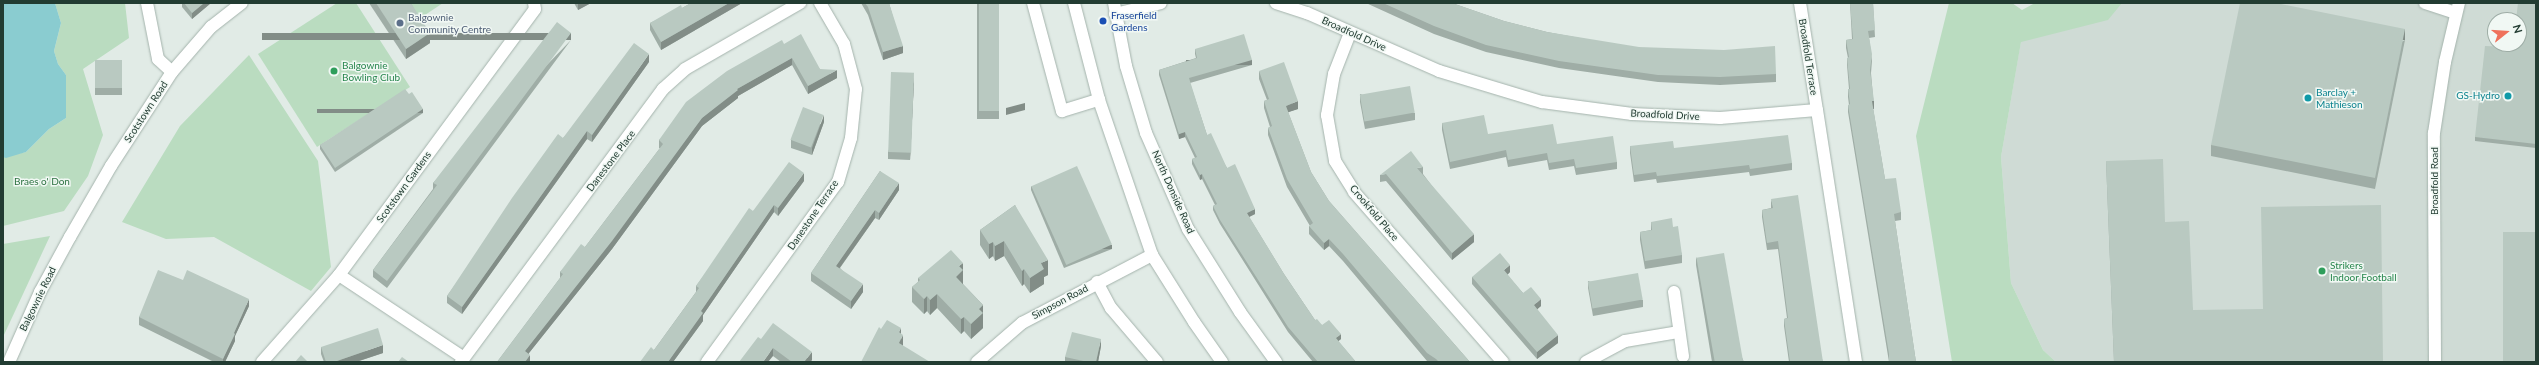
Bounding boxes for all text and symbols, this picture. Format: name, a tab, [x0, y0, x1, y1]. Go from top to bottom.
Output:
place label: Fraserfield Gardens	[1111, 9, 1157, 32]
place label: Balgownie Community Centre	[408, 11, 491, 34]
north arrow	[2487, 12, 2527, 52]
street label: Broadfold Drive	[1320, 14, 1388, 54]
marker: Fraserfield Gardens	[1098, 16, 1108, 26]
marker: Balgownie Community Centre	[395, 18, 405, 28]
street label: Broadfold Terrace	[1796, 18, 1820, 96]
text: N	[2511, 23, 2525, 35]
place label: Balgownie Bowling Club	[342, 59, 400, 82]
marker: Balgownie Bowling Club	[329, 66, 339, 76]
street label: Scotstown Road	[122, 79, 170, 145]
place label: Barclay + Mathieson	[2316, 86, 2362, 110]
place label: GS-Hydro	[2456, 90, 2500, 102]
marker: GS-Hydro	[2503, 91, 2513, 101]
marker: Barclay + Mathieson	[2303, 93, 2313, 103]
street label: Broadfold Drive	[1630, 107, 1700, 123]
street label: Danestone Place	[584, 128, 638, 194]
street label: Broadfold Road	[2429, 147, 2441, 215]
street label: Scotstown Gardens	[374, 149, 434, 225]
street label: North Donside Road	[1149, 149, 1197, 235]
park label: Braes o' Don	[14, 176, 70, 188]
street label: Danestone Terrace	[785, 177, 841, 253]
street label: Crookfold Place	[1347, 183, 1401, 243]
place label: Strikers Indoor Football	[2330, 259, 2397, 282]
street label: Balgownie Road	[17, 265, 59, 333]
marker: Strikers Indoor Football	[2317, 266, 2327, 276]
street label: Simpson Road	[1030, 282, 1090, 322]

